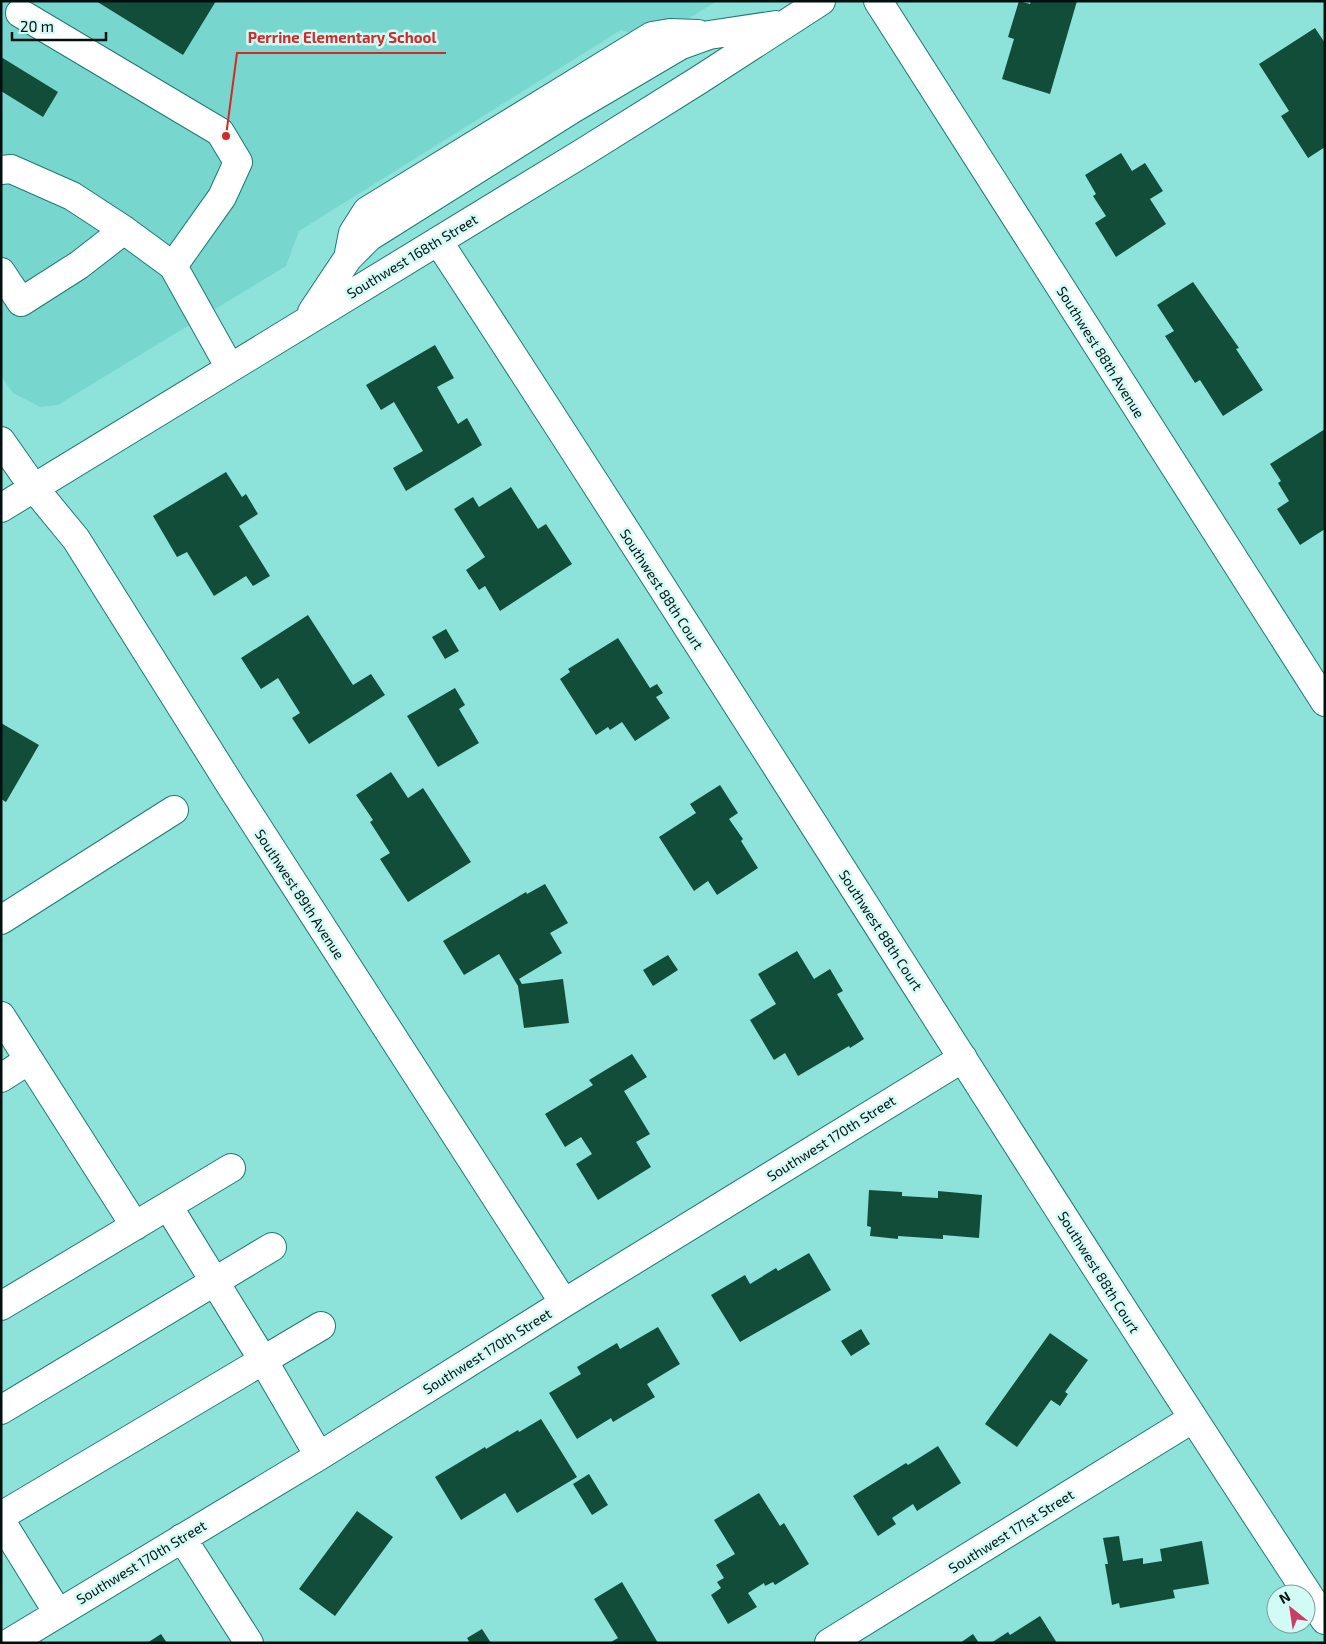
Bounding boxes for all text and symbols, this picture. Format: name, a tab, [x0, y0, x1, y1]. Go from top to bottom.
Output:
scale bar	[12, 10, 106, 42]
text: 20 m	[20, 17, 54, 35]
callout: Perrine Elementary School	[237, 23, 446, 53]
text: Perrine Elementary School	[248, 28, 436, 47]
street label: Southwest 168th Street	[344, 210, 480, 302]
street label: Southwest 88th Avenue	[1054, 283, 1148, 421]
street label: Southwest 88th Court	[617, 526, 707, 652]
street label: Southwest 89th Avenue	[252, 826, 348, 962]
street label: Southwest 88th Court	[836, 867, 926, 993]
street label: Southwest 170th Street	[764, 1091, 898, 1185]
street label: Southwest 88th Court	[1055, 1208, 1143, 1336]
street label: Southwest 170th Street	[420, 1304, 554, 1398]
street label: Southwest 171st Street	[945, 1485, 1077, 1577]
street label: Southwest 170th Street	[73, 1516, 209, 1608]
north arrow	[1266, 1584, 1316, 1634]
text: N	[1276, 1587, 1293, 1607]

